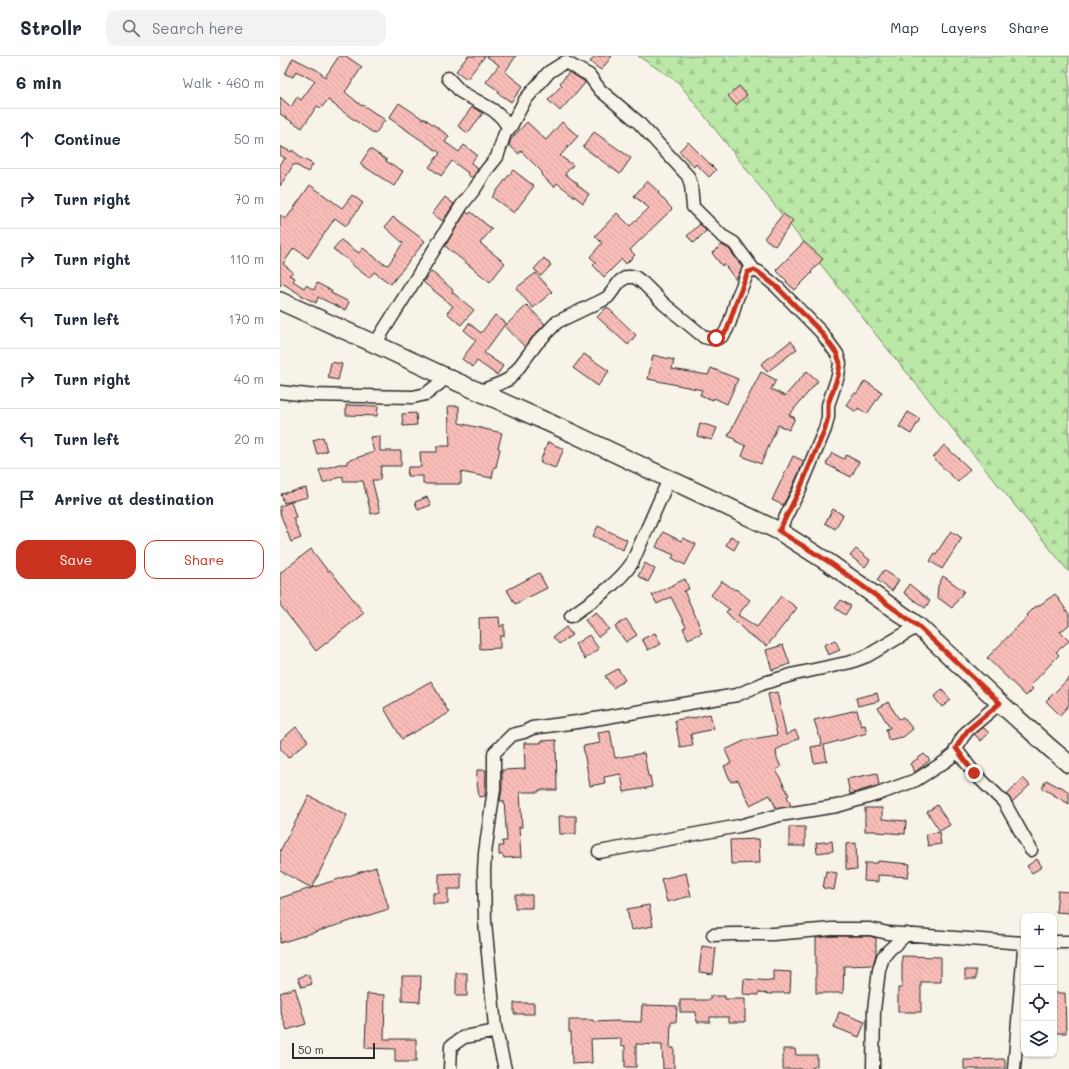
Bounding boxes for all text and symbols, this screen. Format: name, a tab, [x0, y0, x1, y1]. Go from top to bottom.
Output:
search box	[106, 10, 386, 46]
text: Strollr	[20, 15, 82, 40]
icon: search	[120, 17, 142, 39]
text: Search here	[152, 18, 243, 38]
text: Map	[890, 18, 919, 37]
text: Layers	[941, 18, 987, 37]
text: Share	[1009, 18, 1049, 37]
text: 6 min	[16, 71, 61, 93]
text: Walk · 460 m	[182, 74, 264, 91]
icon: ahead	[16, 128, 38, 150]
text: Continue	[54, 129, 121, 149]
text: 50 m	[234, 130, 264, 147]
icon: right	[16, 188, 38, 210]
text: Turn right	[54, 189, 131, 209]
text: 70 m	[234, 190, 264, 207]
icon: right	[16, 248, 38, 270]
text: Turn right	[54, 249, 131, 269]
text: 110 m	[230, 250, 264, 267]
icon: left	[16, 308, 38, 330]
text: Turn left	[54, 309, 119, 329]
text: 170 m	[228, 310, 264, 327]
route start	[707, 329, 725, 347]
icon: right	[16, 368, 38, 390]
text: Turn right	[54, 369, 131, 389]
text: 40 m	[234, 370, 264, 387]
icon: left	[16, 428, 38, 450]
text: Turn left	[54, 429, 119, 449]
text: 20 m	[234, 430, 264, 447]
icon: arrive	[16, 488, 38, 510]
text: Arrive at destination	[54, 489, 214, 509]
button: Save	[16, 540, 136, 579]
button: Share	[144, 540, 264, 579]
route end	[965, 764, 983, 782]
map controls	[1021, 913, 1057, 1057]
button: +	[1021, 913, 1057, 949]
button: −	[1021, 949, 1057, 985]
button: locate	[1021, 985, 1057, 1021]
button: layers	[1021, 1021, 1057, 1057]
scale bar	[292, 1041, 375, 1060]
text: 50 m	[298, 1042, 324, 1057]

